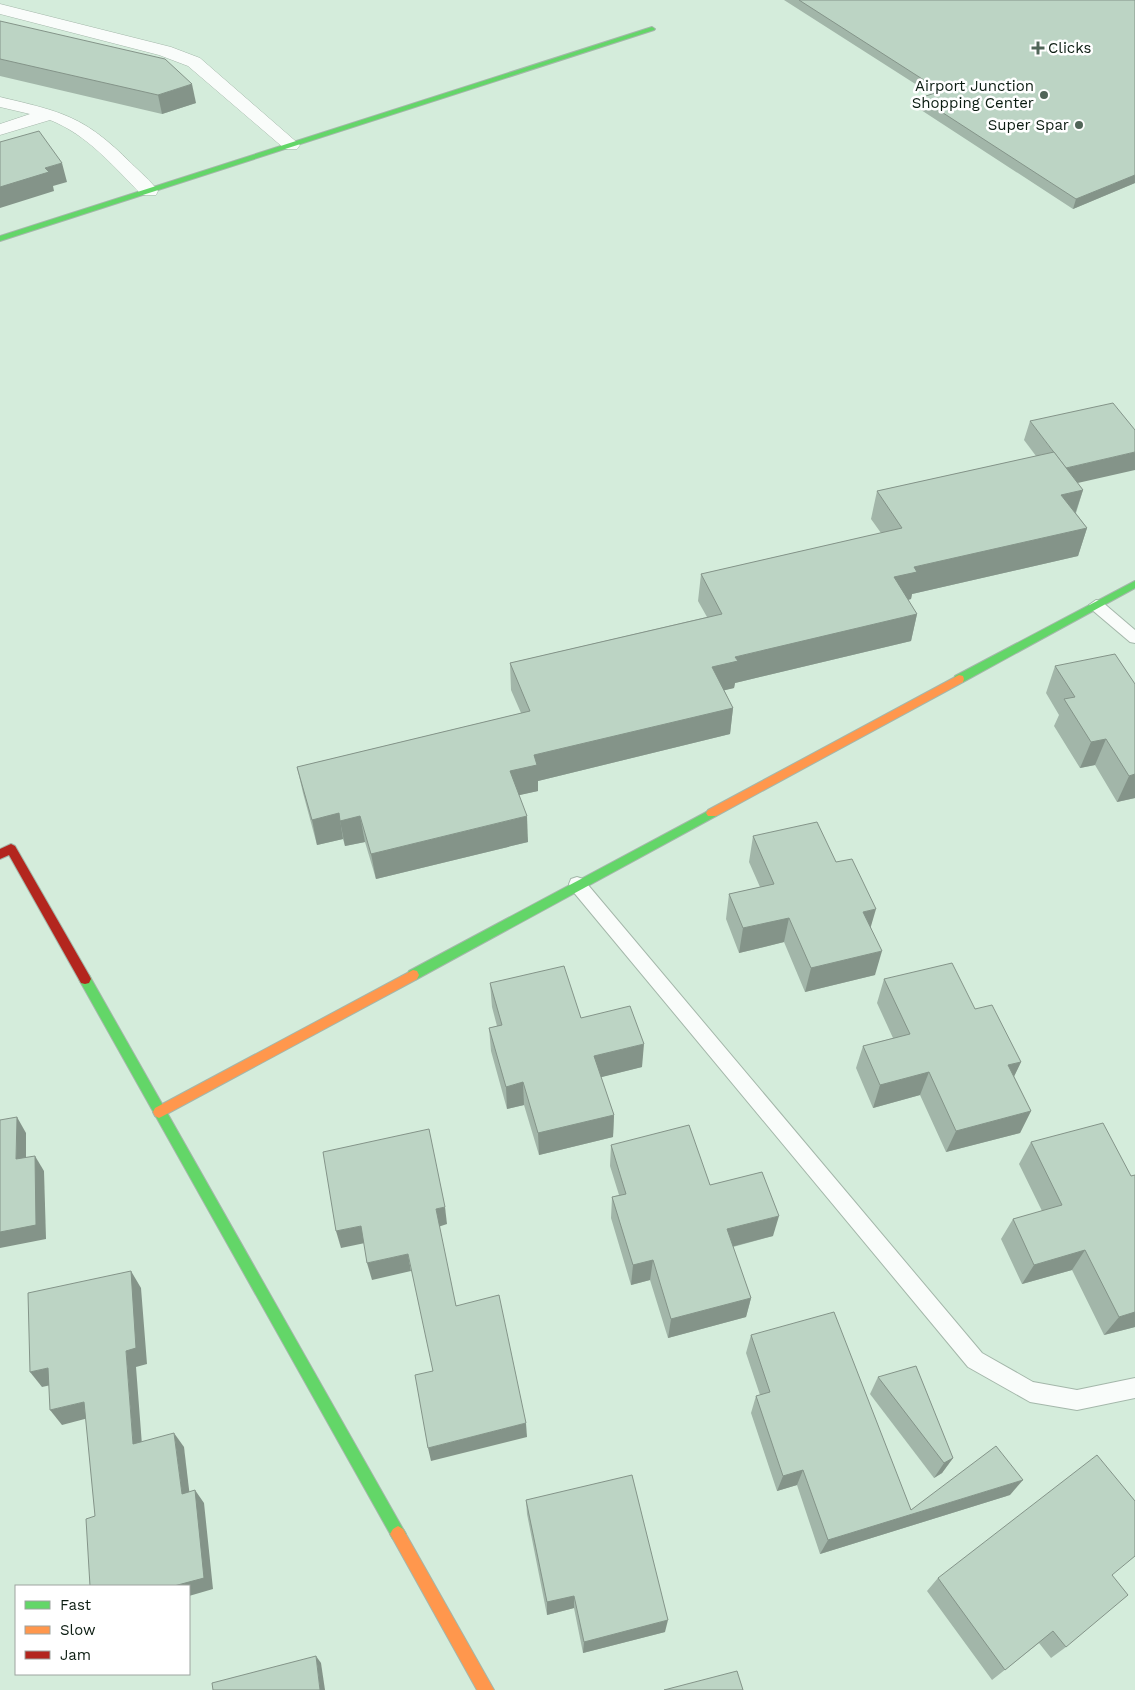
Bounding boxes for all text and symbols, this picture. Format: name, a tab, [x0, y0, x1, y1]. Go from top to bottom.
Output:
place label: Clicks	[1048, 39, 1092, 57]
marker: Clicks	[1032, 42, 1044, 54]
place label: Airport Junction Shopping Center	[912, 77, 1034, 112]
marker: Airport Junction Shopping Center	[1038, 89, 1050, 101]
place label: Super Spar	[988, 116, 1069, 134]
marker: Super Spar	[1073, 119, 1085, 131]
legend	[15, 1585, 190, 1675]
text: Fast	[60, 1596, 92, 1614]
text: Slow	[60, 1621, 96, 1639]
text: Jam	[60, 1646, 91, 1664]

